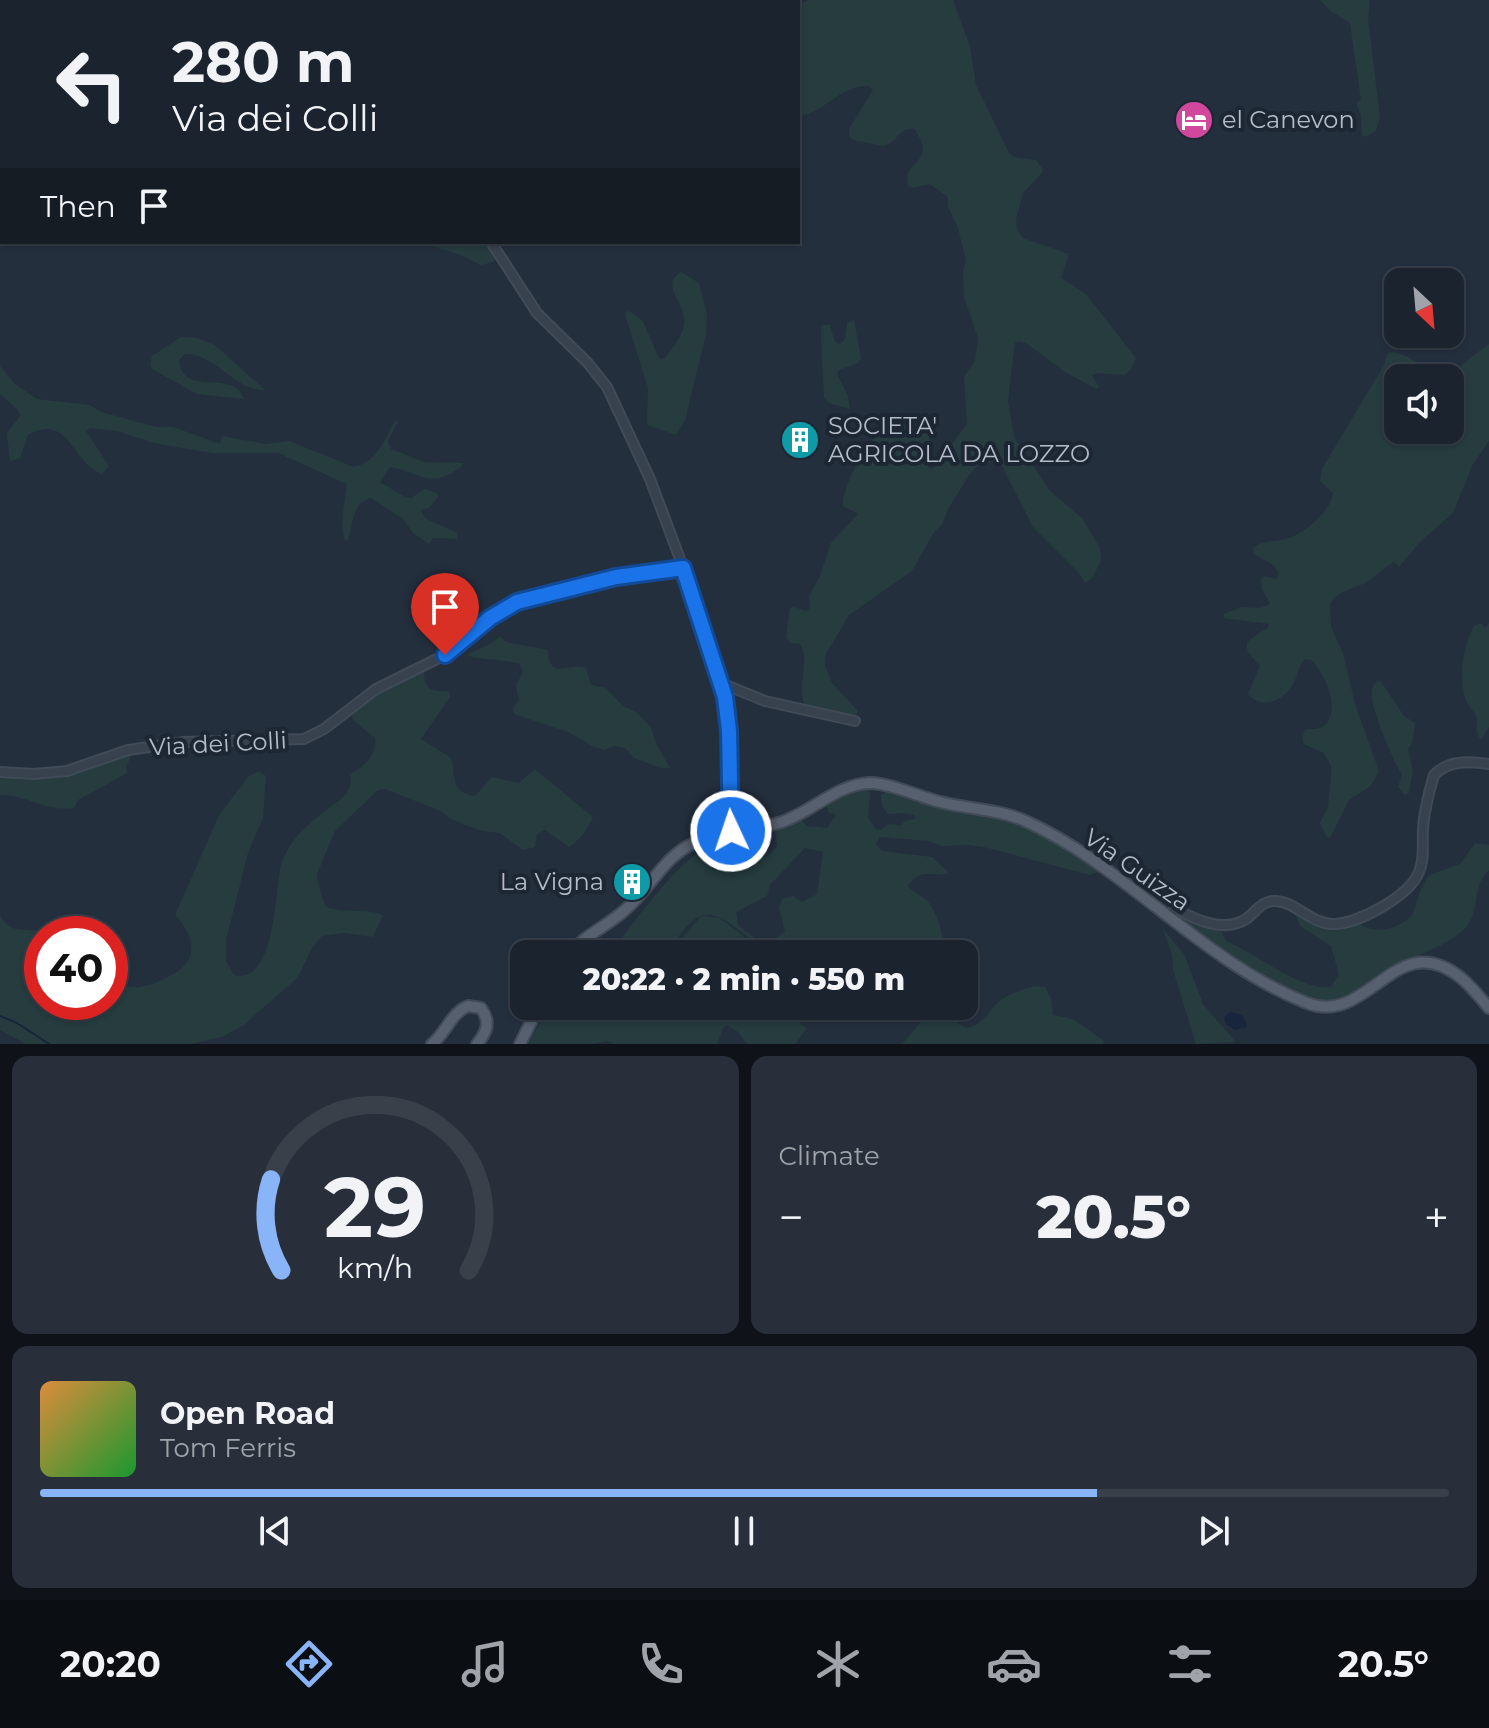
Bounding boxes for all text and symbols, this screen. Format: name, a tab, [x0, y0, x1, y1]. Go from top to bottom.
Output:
text: 280 m	[172, 28, 355, 96]
icon: left	[40, 32, 144, 136]
text: Via dei Colli	[172, 96, 378, 140]
hotel icon: el Canevon	[1173, 99, 1215, 141]
place label: el Canevon	[1222, 105, 1355, 134]
icon: arrive	[132, 184, 176, 228]
text: Then	[40, 188, 116, 225]
north arrow	[1384, 268, 1464, 348]
map controls	[1384, 268, 1464, 444]
button: sound	[1384, 364, 1464, 444]
place label: SOCIETA' AGRICOLA DA LOZZO	[828, 411, 1090, 468]
building icon: SOCIETA' AGRICOLA DA LOZZO	[779, 419, 821, 461]
pin	[411, 573, 479, 655]
icon: arrive	[423, 585, 467, 629]
street label: Via dei Colli	[148, 725, 287, 762]
position arrow	[689, 789, 773, 873]
street label: Via Guizza	[1079, 822, 1196, 917]
building icon: La Vigna	[611, 861, 653, 903]
place label: La Vigna	[500, 867, 604, 896]
speed limit sign: 40	[24, 916, 128, 1020]
text: 20:22 · 2 min · 550 m	[583, 961, 905, 998]
text: Climate	[779, 1140, 880, 1172]
text: 29	[324, 1156, 426, 1258]
text: 20.5°	[1037, 1180, 1191, 1253]
text: −	[779, 1190, 804, 1244]
text: +	[1424, 1190, 1449, 1244]
text: km/h	[337, 1250, 413, 1285]
text: Open Road	[160, 1395, 335, 1432]
text: Tom Ferris	[160, 1432, 296, 1464]
icon: previous	[253, 1509, 297, 1553]
icon: pause	[722, 1509, 766, 1553]
icon: next	[1192, 1509, 1236, 1553]
icon: directions	[281, 1636, 337, 1692]
icon: music	[457, 1636, 513, 1692]
icon: phone	[633, 1636, 689, 1692]
icon: climate	[810, 1636, 866, 1692]
icon: car	[986, 1636, 1042, 1692]
icon: filters	[1162, 1636, 1218, 1692]
text: 20:20	[60, 1642, 161, 1686]
text: 20.5°	[1338, 1642, 1429, 1686]

